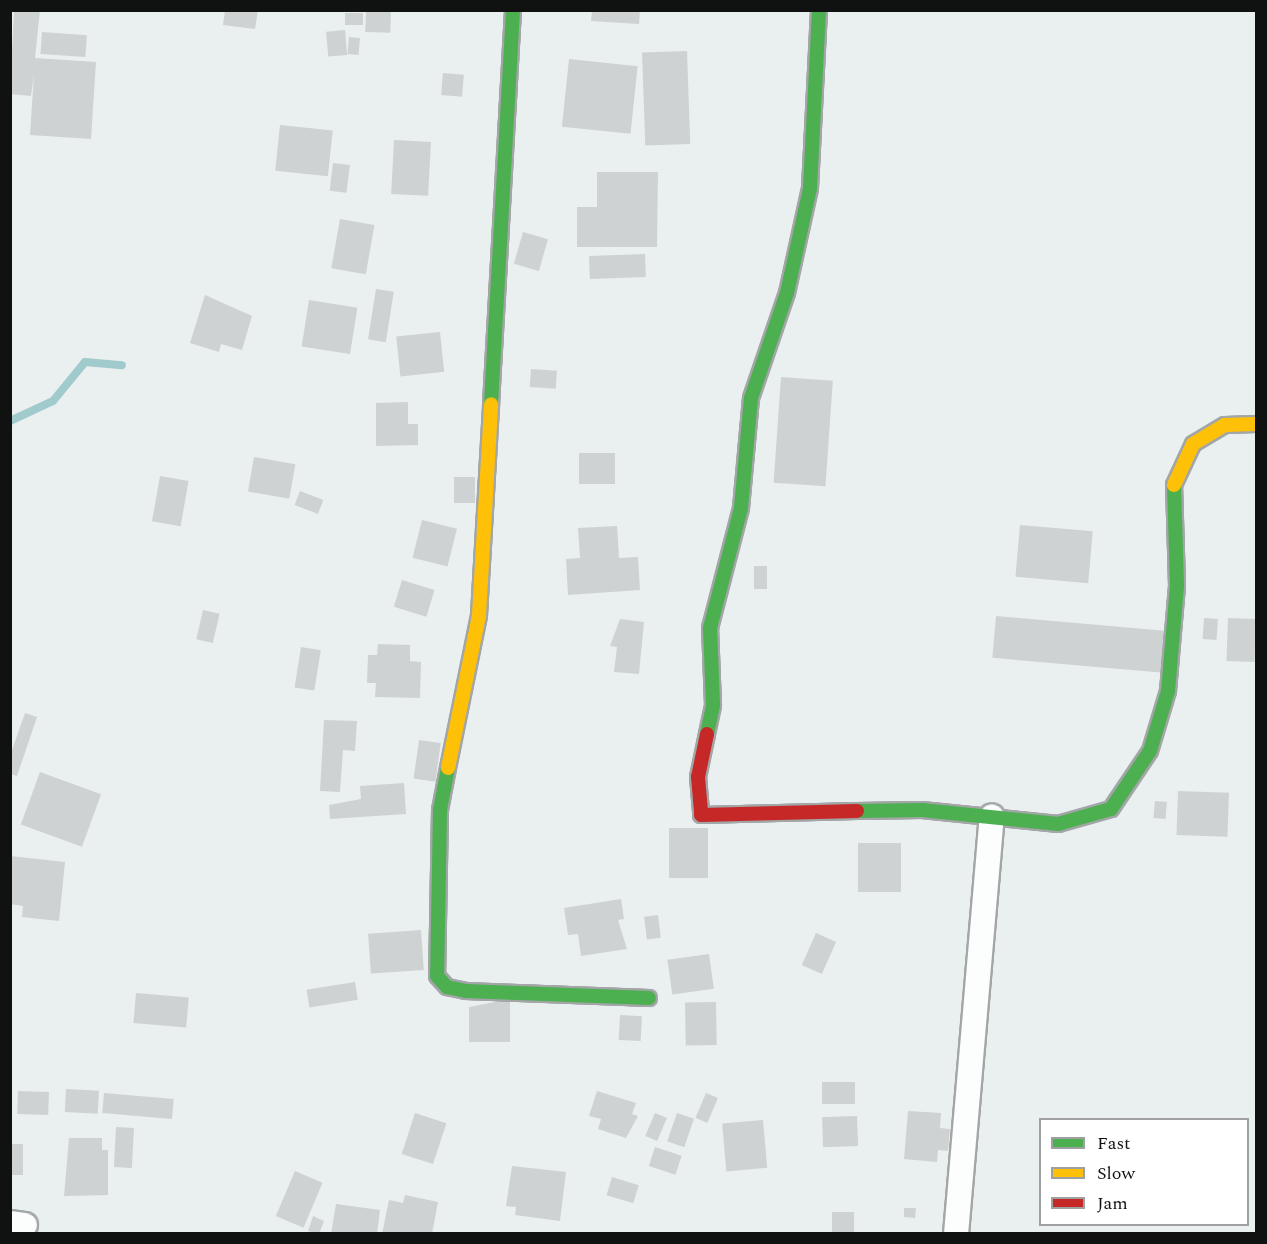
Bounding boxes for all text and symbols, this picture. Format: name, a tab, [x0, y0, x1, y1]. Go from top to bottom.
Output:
legend	[1039, 1118, 1249, 1226]
text: Fast	[1097, 1130, 1130, 1157]
text: Slow	[1097, 1160, 1135, 1187]
text: Jam	[1097, 1190, 1128, 1217]

